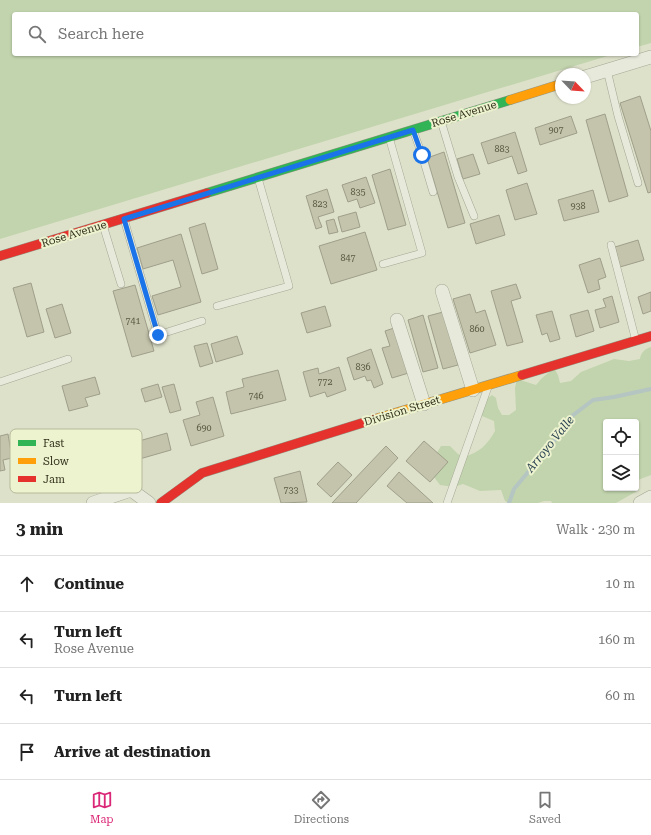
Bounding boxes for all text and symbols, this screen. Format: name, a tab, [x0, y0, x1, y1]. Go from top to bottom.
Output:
search box	[12, 12, 639, 56]
icon: search	[26, 23, 48, 45]
text: Search here	[58, 25, 144, 43]
north arrow	[555, 68, 591, 104]
street label: Rose Avenue	[430, 98, 498, 130]
house number: 907	[548, 125, 564, 135]
house number: 883	[494, 144, 510, 154]
route start	[413, 146, 431, 164]
house number: 835	[350, 187, 366, 197]
house number: 823	[312, 199, 328, 209]
house number: 938	[570, 201, 586, 211]
street label: Rose Avenue	[40, 218, 108, 250]
house number: 847	[340, 253, 356, 263]
house number: 741	[125, 316, 141, 326]
house number: 860	[469, 324, 485, 334]
route end	[149, 326, 167, 344]
house number: 836	[355, 362, 371, 372]
house number: 772	[317, 377, 333, 387]
house number: 746	[248, 391, 264, 401]
street label: Division Street	[362, 393, 442, 429]
water label: Arroyo Valle	[522, 413, 577, 476]
map controls	[603, 419, 639, 491]
button: locate	[603, 419, 639, 455]
house number: 690	[196, 423, 212, 433]
legend	[10, 429, 142, 493]
text: Fast	[43, 437, 64, 450]
text: Slow	[43, 455, 70, 468]
button: layers	[603, 455, 639, 491]
text: Jam	[43, 473, 65, 486]
house number: 733	[283, 485, 299, 495]
text: 3 min	[16, 519, 63, 539]
text: Walk · 230 m	[556, 522, 635, 537]
icon: ahead	[16, 573, 38, 595]
text: Continue	[54, 575, 124, 593]
text: 10 m	[605, 576, 635, 591]
text: Turn left	[54, 623, 122, 641]
icon: left	[16, 629, 38, 651]
text: 160 m	[598, 632, 635, 647]
text: Rose Avenue	[54, 641, 134, 656]
icon: left	[16, 685, 38, 707]
text: Turn left	[54, 687, 122, 705]
text: 60 m	[605, 688, 635, 703]
icon: arrive	[16, 741, 38, 763]
text: Arrive at destination	[54, 743, 210, 761]
tab: Map	[90, 789, 114, 826]
tab: Directions	[294, 789, 349, 826]
tab: Saved	[529, 789, 561, 826]

